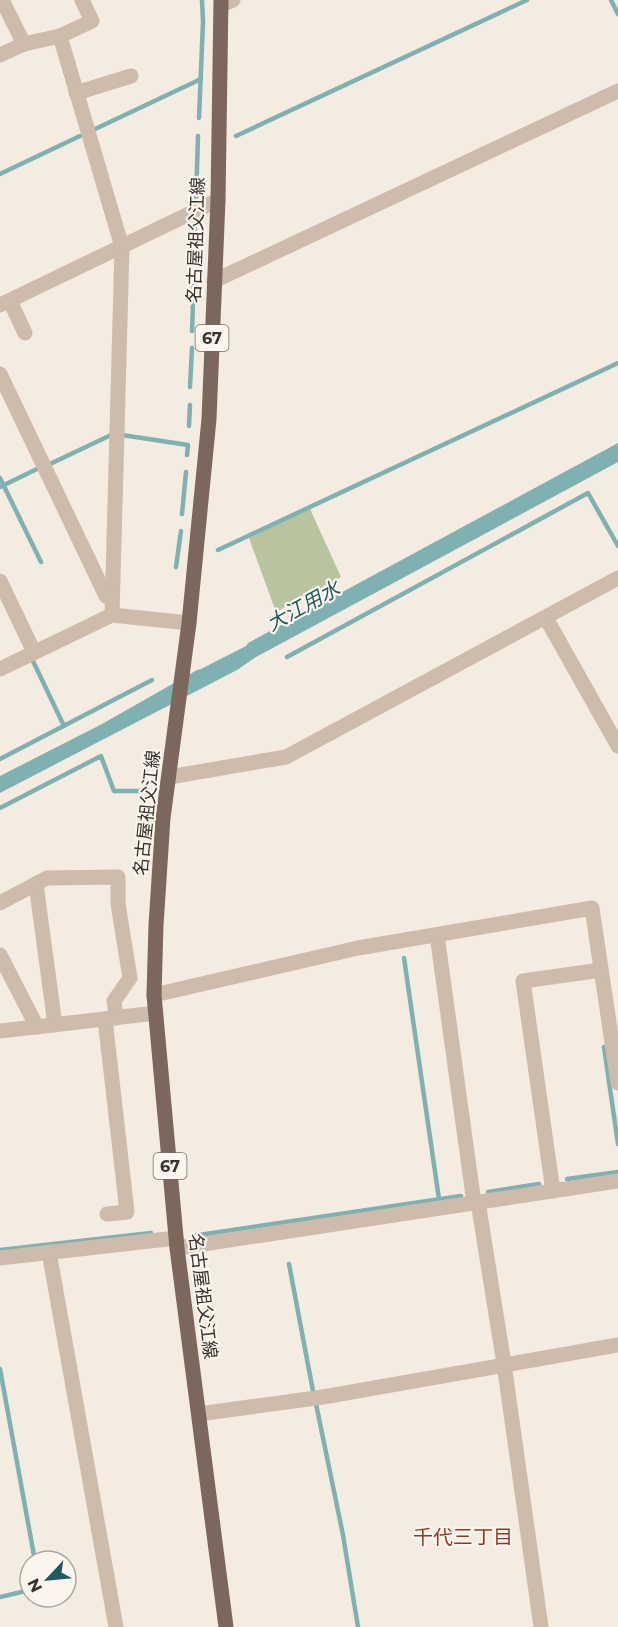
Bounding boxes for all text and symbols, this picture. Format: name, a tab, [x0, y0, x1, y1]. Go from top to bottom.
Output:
street label: 名古屋祖父江線	[183, 177, 209, 303]
road number: 67	[196, 325, 228, 351]
water label: 大江用水	[262, 575, 346, 636]
street label: 名古屋祖父江線	[129, 749, 165, 877]
road number: 67	[154, 1153, 186, 1179]
street label: 名古屋祖父江線	[184, 1232, 222, 1360]
district label: 千代三丁目	[413, 1525, 513, 1549]
north arrow	[18, 1549, 78, 1609]
text: N	[24, 1575, 46, 1595]

